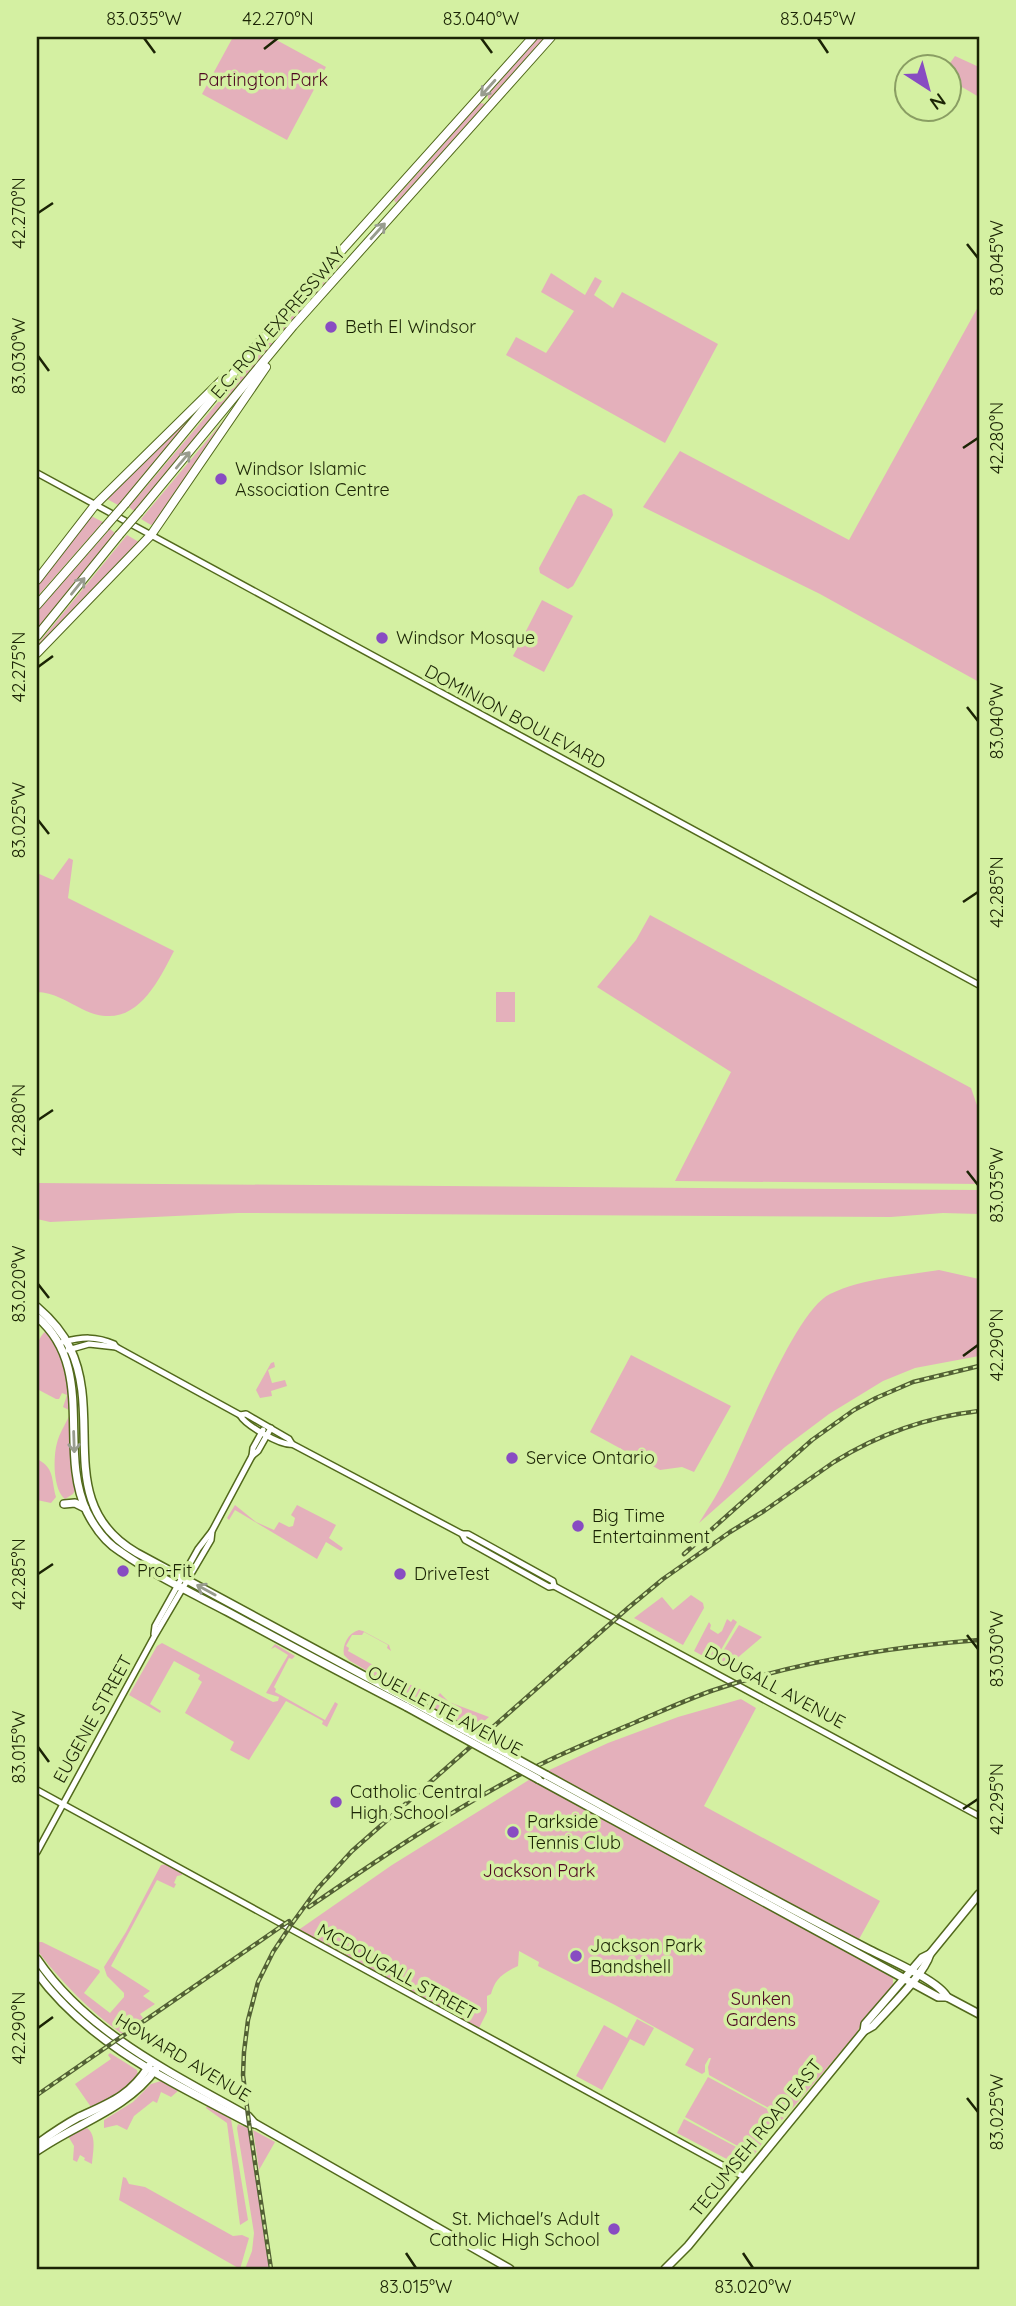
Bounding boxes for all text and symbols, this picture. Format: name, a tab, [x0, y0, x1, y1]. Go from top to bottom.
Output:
text: 83.035°W	[106, 7, 182, 30]
text: 42.270°N	[242, 7, 314, 30]
text: 83.040°W	[443, 7, 519, 30]
text: 83.045°W	[780, 7, 856, 30]
north arrow	[894, 52, 964, 122]
park label: Partington Park	[198, 68, 328, 91]
one-way arrow	[480, 79, 497, 96]
text: N	[925, 88, 951, 116]
text: 42.270°N	[7, 177, 30, 249]
text: 83.045°W	[985, 220, 1008, 296]
one-way arrow	[370, 222, 386, 240]
street label: E.C. ROW EXPRESSWAY	[205, 242, 350, 403]
place label: Beth El Windsor	[345, 315, 476, 338]
text: 83.030°W	[7, 318, 30, 394]
marker: Beth El Windsor	[323, 319, 339, 335]
text: 42.280°N	[985, 402, 1008, 474]
one-way arrow	[175, 451, 190, 469]
place label: Windsor Islamic Association Centre	[235, 457, 390, 501]
marker: Windsor Islamic Association Centre	[213, 471, 229, 487]
one-way arrow	[70, 577, 86, 595]
place label: Windsor Mosque	[396, 626, 535, 649]
marker: Windsor Mosque	[374, 630, 390, 646]
text: 42.275°N	[7, 632, 30, 702]
street label: DOMINION BOULEVARD	[421, 659, 610, 774]
text: 83.040°W	[985, 683, 1008, 759]
text: 83.025°W	[7, 782, 30, 858]
text: 42.285°N	[985, 856, 1008, 928]
text: 42.280°N	[7, 1084, 30, 1156]
text: 83.035°W	[985, 1147, 1008, 1223]
text: 83.020°W	[7, 1245, 30, 1323]
text: 42.290°N	[985, 1309, 1008, 1381]
one-way arrow	[68, 1431, 81, 1454]
place label: Service Ontario	[526, 1446, 655, 1469]
marker: Service Ontario	[504, 1450, 520, 1466]
place label: Big Time Entertainment	[592, 1504, 710, 1548]
marker: Big Time Entertainment	[570, 1518, 586, 1534]
text: 42.285°N	[7, 1538, 30, 1610]
place label: Pro-Fit	[137, 1559, 192, 1582]
place label: DriveTest	[414, 1562, 490, 1585]
marker: Pro-Fit	[115, 1563, 131, 1579]
marker: DriveTest	[392, 1566, 408, 1582]
one-way arrow	[197, 1583, 217, 1597]
text: 83.030°W	[985, 1611, 1008, 1687]
street label: DOUGALL AVENUE	[701, 1640, 850, 1733]
street label: EUGENIE STREET	[48, 1651, 137, 1787]
street label: OUELLETTE AVENUE	[364, 1660, 527, 1761]
text: 83.015°W	[7, 1711, 30, 1783]
text: 42.295°N	[985, 1763, 1008, 1835]
place label: Catholic Central High School	[350, 1780, 482, 1824]
marker: Catholic Central High School	[328, 1794, 344, 1810]
place label: Parkside Tennis Club	[527, 1810, 621, 1854]
marker: Parkside Tennis Club	[505, 1824, 521, 1840]
park label: Jackson Park	[483, 1859, 595, 1882]
street label: MCDOUGALL STREET	[313, 1918, 481, 2025]
place label: Jackson Park Bandshell	[590, 1934, 703, 1978]
marker: Jackson Park Bandshell	[568, 1948, 584, 1964]
park label: Sunken Gardens	[726, 1987, 796, 2031]
text: 42.290°N	[7, 1992, 30, 2064]
street label: HOWARD AVENUE	[112, 2008, 255, 2107]
street label: TECUMSEH ROAD EAST	[685, 2054, 827, 2221]
text: 83.025°W	[985, 2074, 1008, 2150]
place label: St. Michael's Adult Catholic High School	[429, 2207, 600, 2251]
marker: St. Michael's Adult Catholic High School	[606, 2221, 622, 2237]
text: 83.015°W	[380, 2275, 452, 2298]
text: 83.020°W	[714, 2275, 792, 2298]

